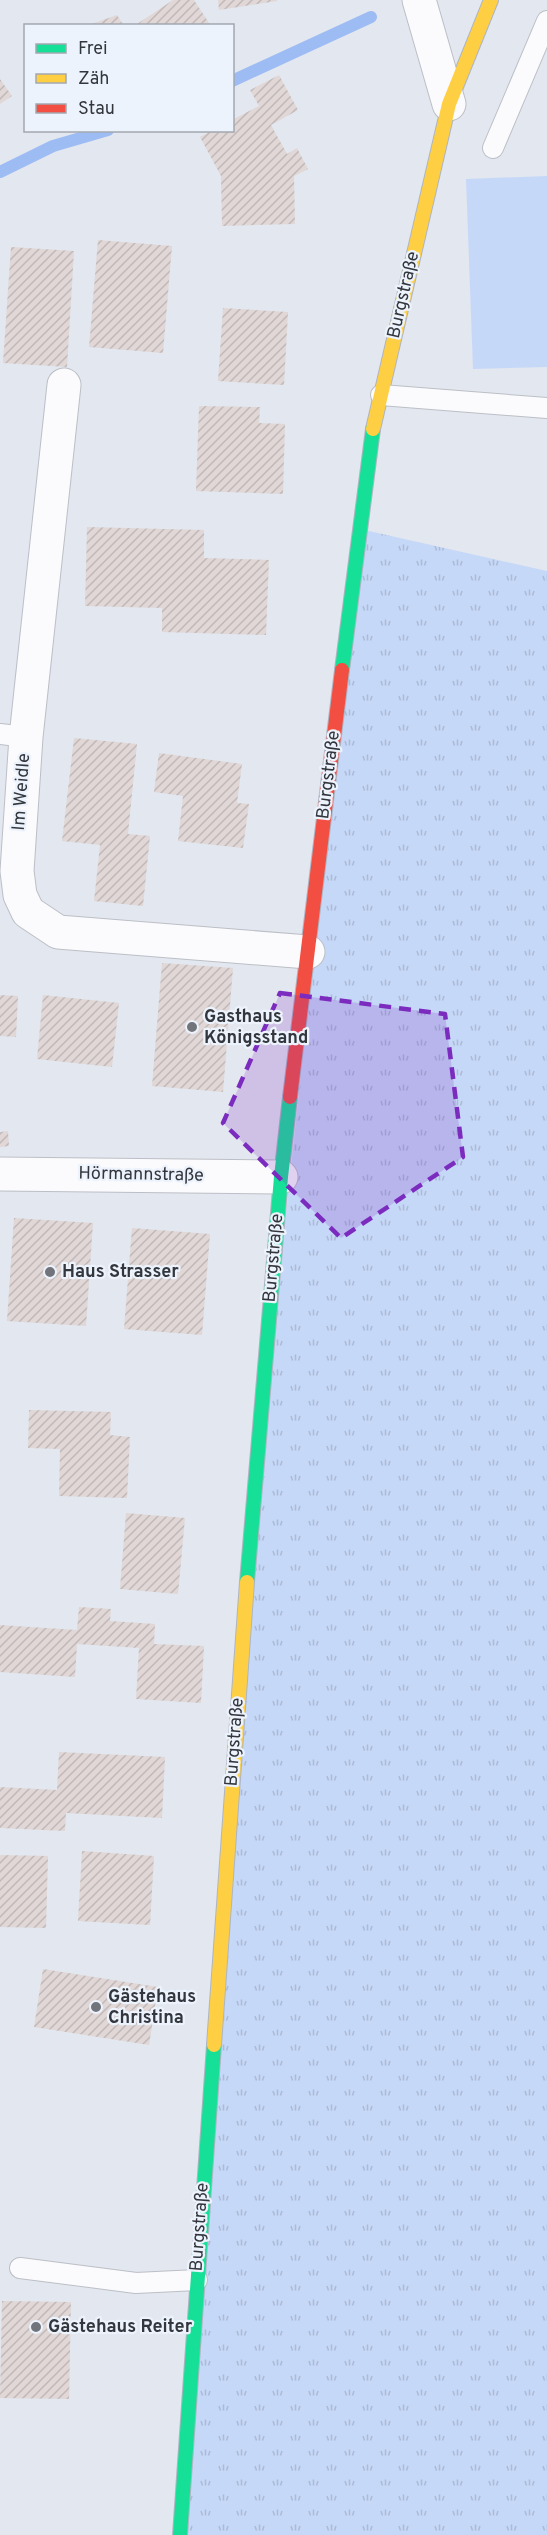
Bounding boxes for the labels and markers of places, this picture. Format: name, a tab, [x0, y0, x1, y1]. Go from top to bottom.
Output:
place label: Gasthaus Königsstand	[204, 1006, 308, 1050]
marker: Gasthaus Königsstand	[185, 1020, 199, 1034]
place label: Haus Strasser	[62, 1261, 179, 1284]
marker: Haus Strasser	[43, 1265, 57, 1279]
place label: Gästehaus Christina	[108, 1986, 196, 2030]
marker: Gästehaus Christina	[89, 2000, 103, 2014]
place label: Gästehaus Reiter	[48, 2316, 193, 2339]
marker: Gästehaus Reiter	[29, 2320, 43, 2334]

